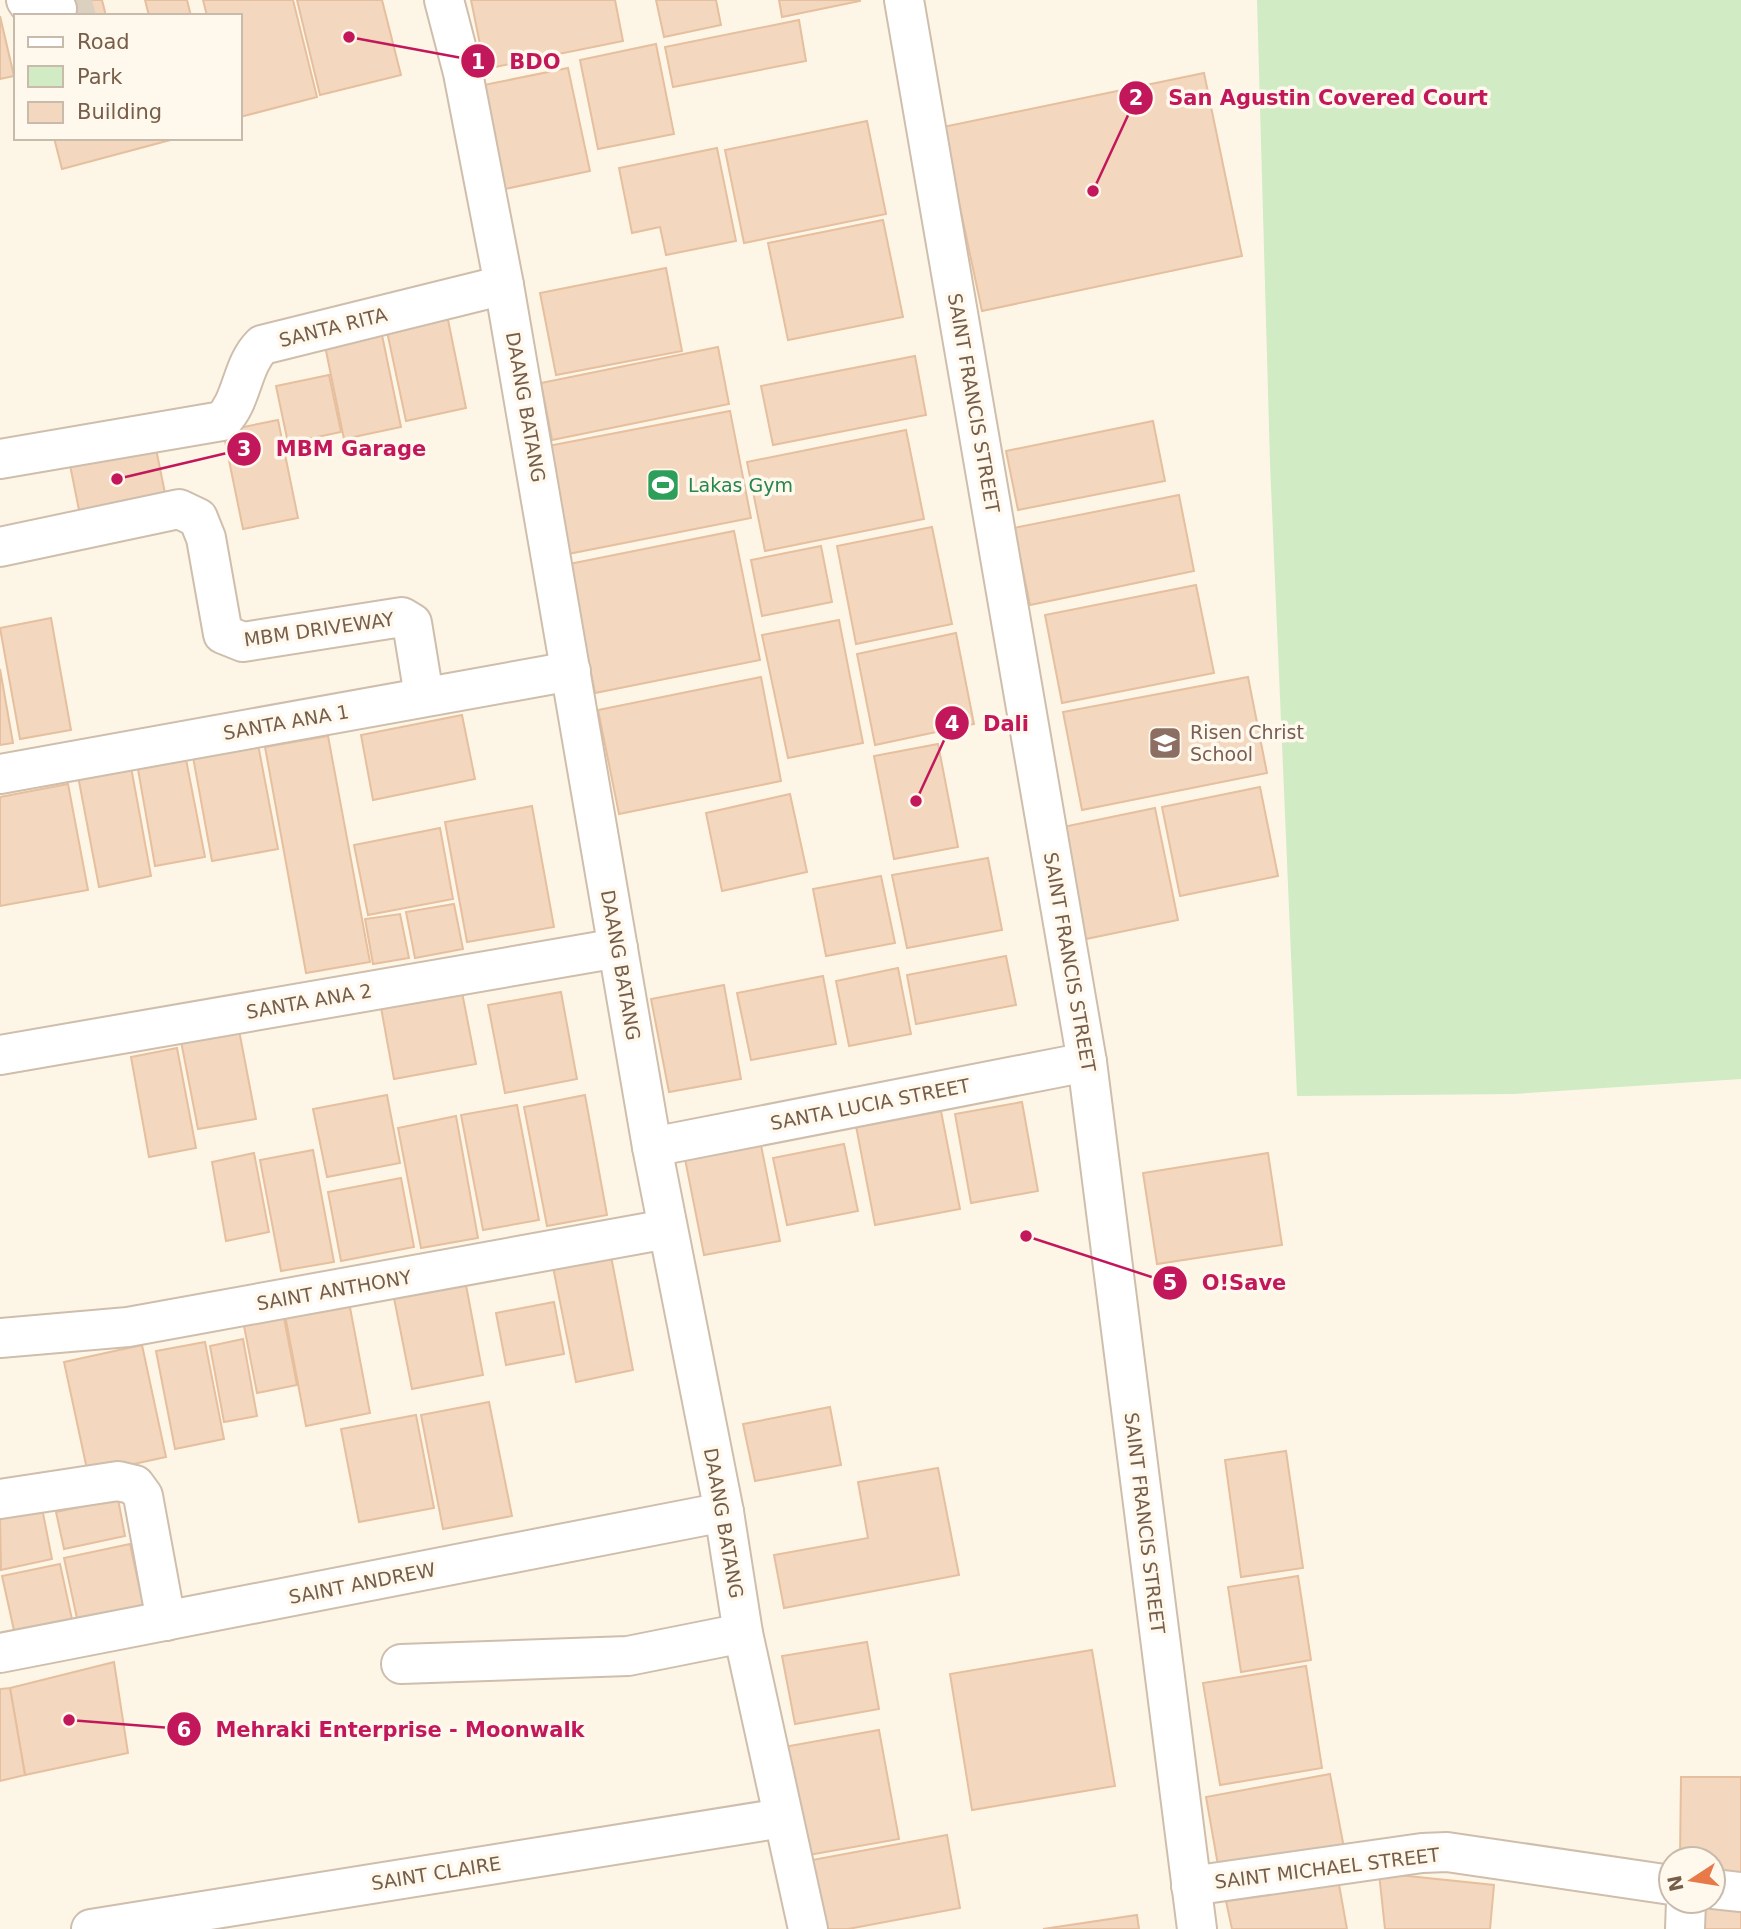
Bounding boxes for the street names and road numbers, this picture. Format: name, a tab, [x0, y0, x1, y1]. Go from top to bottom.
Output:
street label: SAINT FRANCIS STREET	[944, 291, 1004, 515]
street label: SANTA RITA	[277, 303, 389, 351]
street label: DAANG BATANG	[502, 330, 550, 484]
street label: MBM DRIVEWAY	[243, 608, 396, 650]
street label: SANTA ANA 1	[221, 700, 351, 744]
street label: SAINT FRANCIS STREET	[1040, 850, 1100, 1074]
street label: DAANG BATANG	[597, 888, 645, 1042]
street label: SANTA ANA 2	[244, 979, 374, 1023]
street label: SANTA LUCIA STREET	[768, 1074, 972, 1134]
street label: SAINT ANTHONY	[255, 1265, 413, 1314]
street label: SAINT FRANCIS STREET	[1120, 1411, 1170, 1635]
street label: DAANG BATANG	[700, 1446, 748, 1600]
street label: SAINT ANDREW	[287, 1558, 437, 1608]
street label: SAINT MICHAEL STREET	[1213, 1843, 1441, 1893]
street label: SAINT CLAIRE	[370, 1852, 502, 1894]

